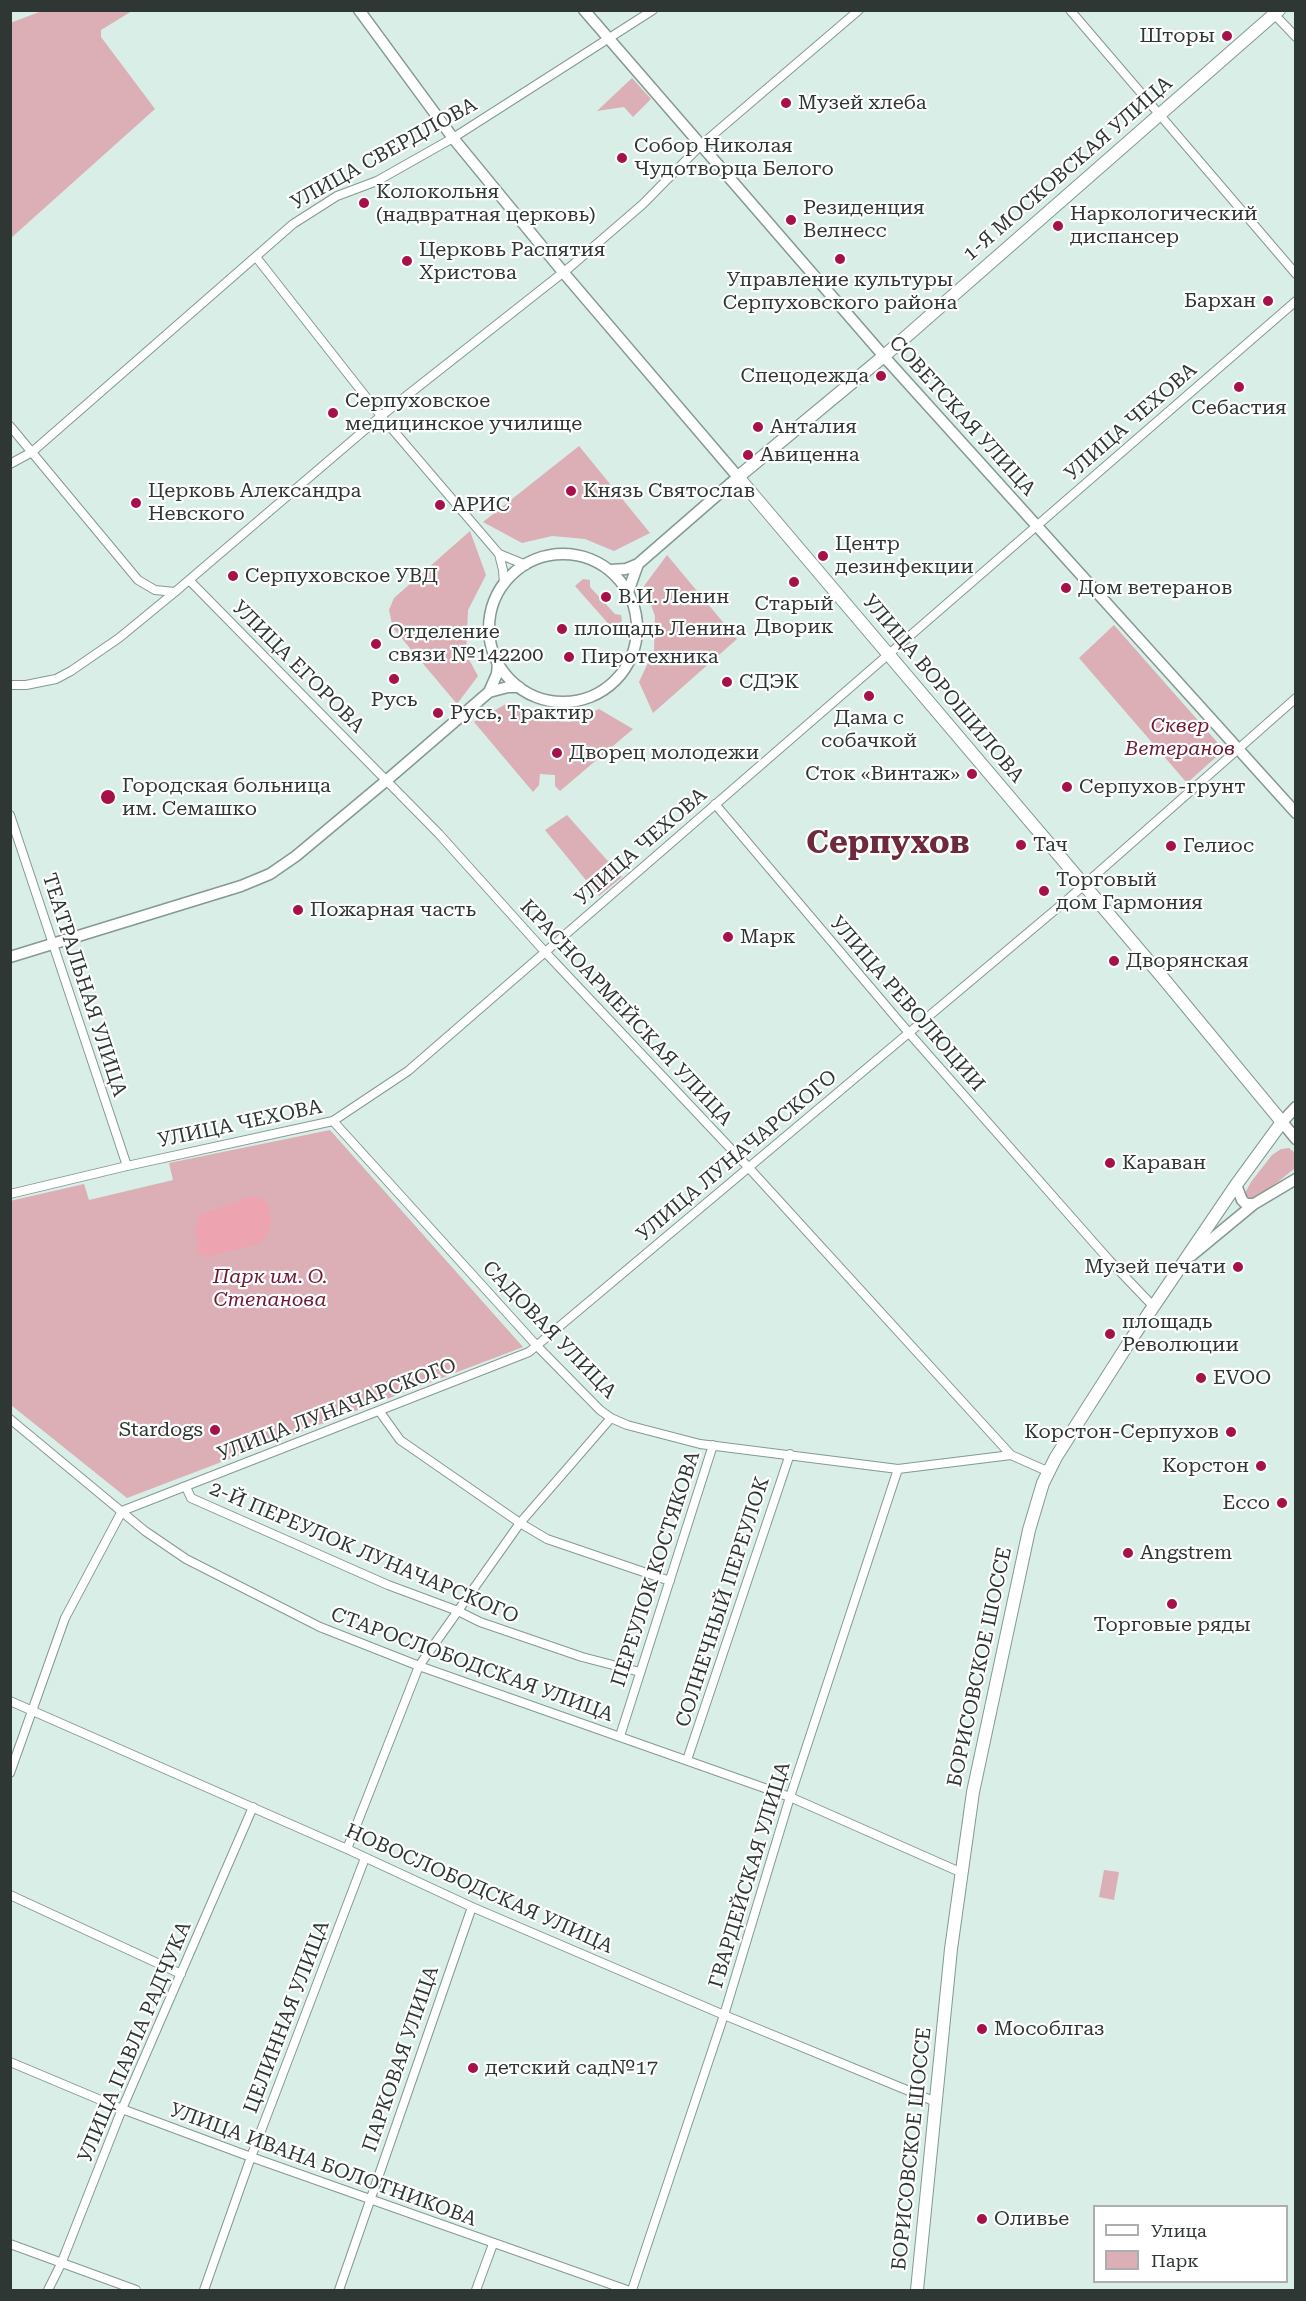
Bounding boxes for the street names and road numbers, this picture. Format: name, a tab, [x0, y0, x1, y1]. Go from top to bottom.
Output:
street label: 1-Я МОСКОВСКАЯ УЛИЦА	[959, 72, 1177, 266]
street label: УЛИЦА СВЕРДЛОВА	[287, 93, 481, 215]
street label: СОВЕТСКАЯ УЛИЦА	[884, 331, 1040, 501]
street label: УЛИЦА ЧЕХОВА	[1060, 358, 1202, 486]
street label: УЛИЦА ВОРОШИЛОВА	[857, 590, 1029, 788]
street label: УЛИЦА ЕГОРОВА	[227, 596, 369, 738]
street label: УЛИЦА ЧЕХОВА	[570, 783, 712, 911]
street label: ТЕАТРАЛЬНАЯ УЛИЦА	[37, 870, 131, 1100]
street label: КРАСНОАРМЕЙСКАЯ УЛИЦА	[515, 895, 737, 1131]
street label: УЛИЦА РЕВОЛЮЦИИ	[824, 912, 990, 1096]
street label: УЛИЦА ЛУНАЧАРСКОГО	[632, 1065, 842, 1247]
street label: УЛИЦА ЧЕХОВА	[156, 1095, 324, 1153]
street label: САДОВАЯ УЛИЦА	[477, 1256, 621, 1404]
street label: УЛИЦА ЛУНАЧАРСКОГО	[214, 1353, 460, 1467]
street label: ПЕРЕУЛОК КОСТЯКОВА	[607, 1448, 705, 1690]
street label: СОЛНЕЧНЫЙ ПЕРЕУЛОК	[671, 1474, 775, 1730]
street label: 2-Й ПЕРЕУЛОК ЛУНАЧАРСКОГО	[206, 1477, 522, 1629]
street label: БОРИСОВСКОЕ ШОССЕ	[943, 1545, 1017, 1789]
street label: СТАРОСЛОБОДСКАЯ УЛИЦА	[327, 1603, 617, 1727]
street label: ГВАРДЕЙСКАЯ УЛИЦА	[704, 1759, 796, 1991]
street label: НОВОСЛОБОДСКАЯ УЛИЦА	[342, 1819, 616, 1959]
street label: ЦЕЛИННАЯ УЛИЦА	[239, 1917, 335, 2117]
street label: УЛИЦА ПАВЛА РАДЧУКА	[73, 1918, 197, 2166]
street label: ПАРКОВАЯ УЛИЦА	[358, 1963, 444, 2155]
street label: БОРИСОВСКОЕ ШОССЕ	[887, 2026, 937, 2272]
street label: УЛИЦА ИВАНА БОЛОТНИКОВА	[166, 2098, 480, 2232]

